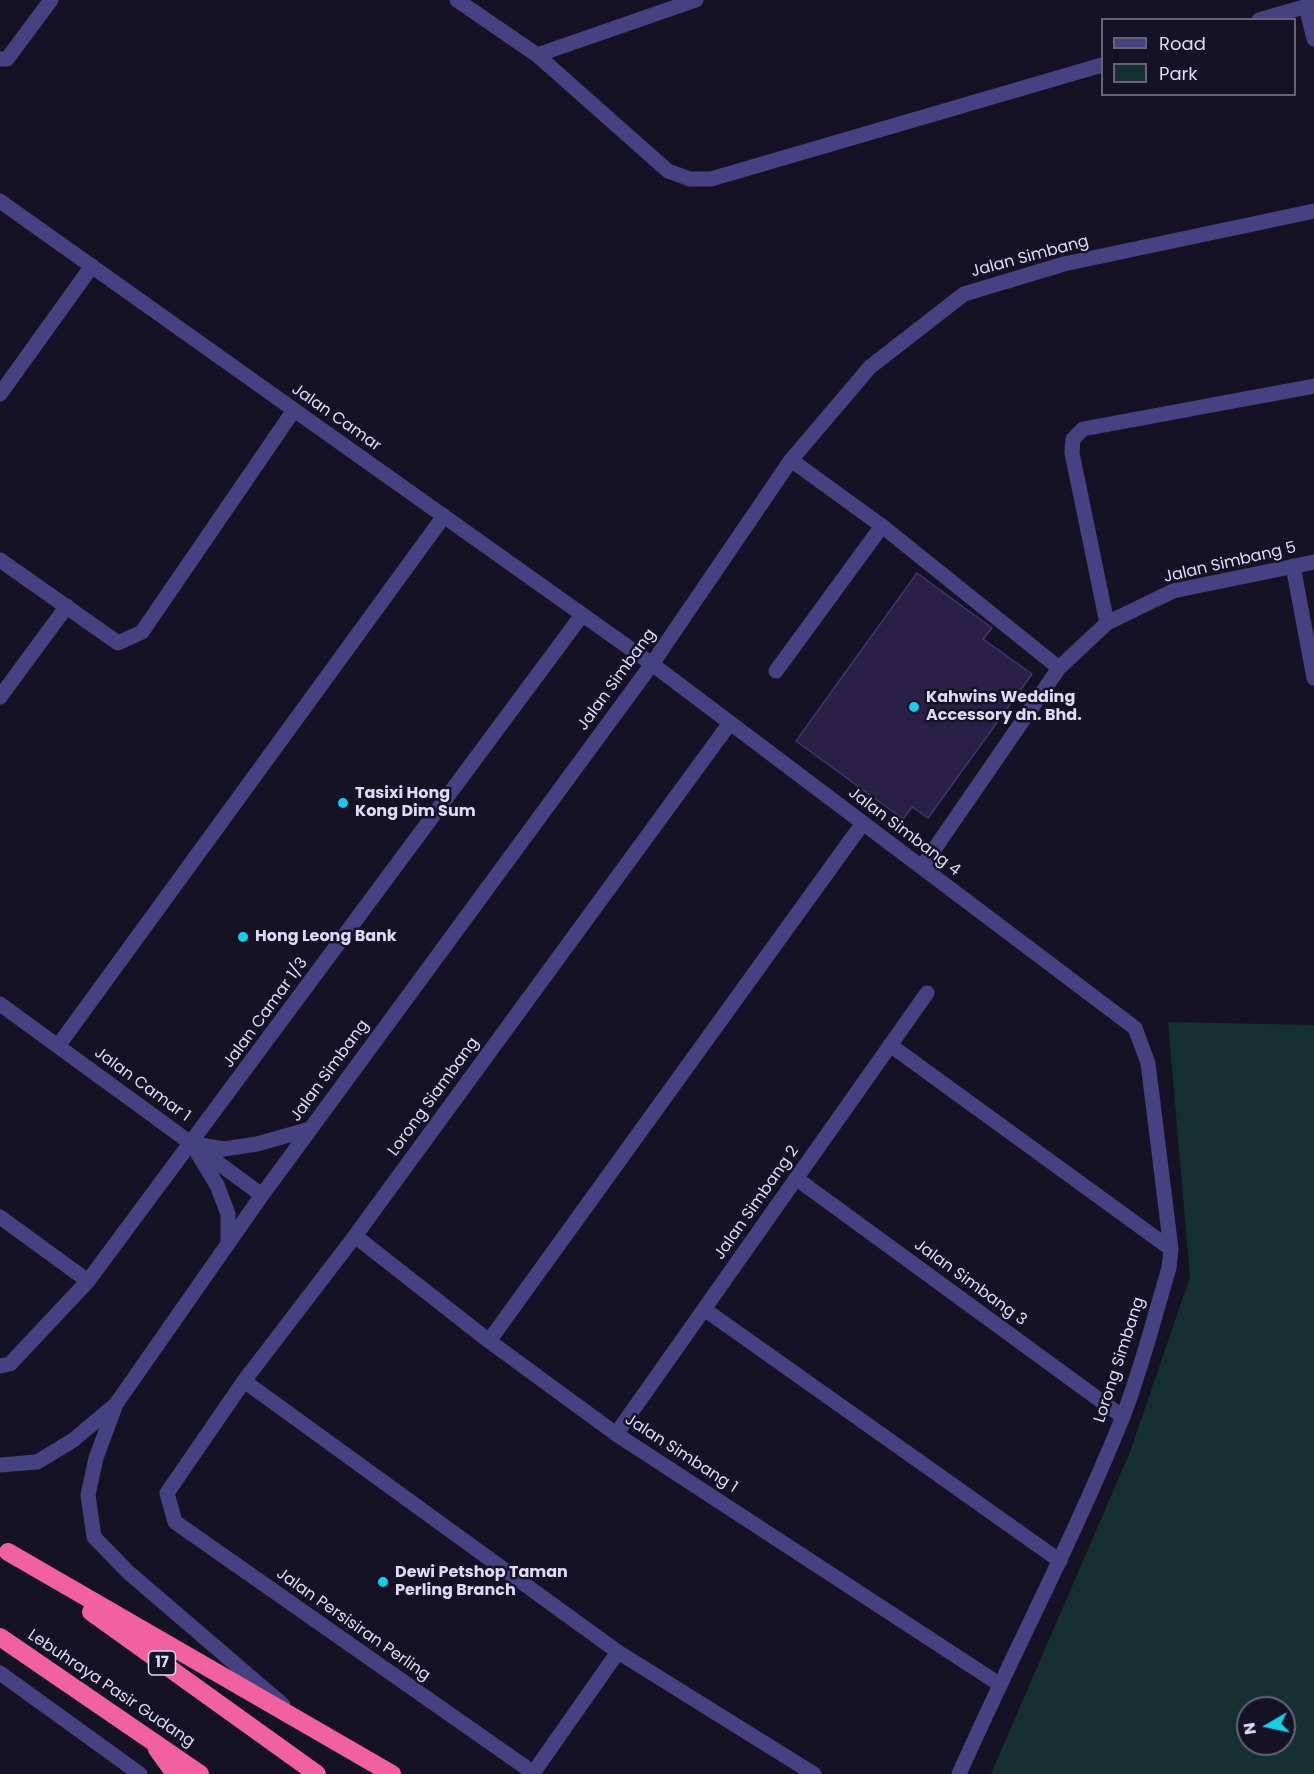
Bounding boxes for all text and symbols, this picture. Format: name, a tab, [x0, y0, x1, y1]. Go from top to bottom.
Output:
legend	[1101, 18, 1296, 96]
text: Road	[1159, 31, 1206, 56]
text: Park	[1159, 61, 1198, 86]
street label: Jalan Simbang	[969, 232, 1091, 282]
street label: Jalan Camar	[287, 380, 385, 456]
street label: Jalan Simbang 5	[1162, 538, 1298, 588]
street label: Jalan Simbang	[574, 625, 660, 735]
place label: Kahwins Wedding Accessory dn. Bhd.	[926, 688, 1082, 726]
marker: Kahwins Wedding Accessory dn. Bhd.	[907, 700, 921, 714]
place label: Tasixi Hong Kong Dim Sum	[355, 784, 476, 822]
street label: Jalan Simbang 4	[844, 784, 964, 880]
marker: Tasixi Hong Kong Dim Sum	[336, 796, 350, 810]
place label: Hong Leong Bank	[255, 927, 397, 947]
marker: Hong Leong Bank	[236, 930, 250, 944]
street label: Jalan Camar 1/3	[220, 954, 312, 1072]
street label: Jalan Simbang	[287, 1016, 373, 1126]
street label: Lorong Siambang	[385, 1034, 483, 1160]
street label: Jalan Camar 1	[90, 1044, 194, 1126]
street label: Jalan Simbang 2	[711, 1142, 803, 1264]
street label: Jalan Simbang 3	[910, 1236, 1030, 1330]
street label: Lorong Simbang	[1091, 1295, 1149, 1425]
street label: Jalan Simbang 1	[621, 1410, 741, 1498]
place label: Dewi Petshop Taman Perling Branch	[395, 1563, 568, 1601]
street label: Jalan Persisiran Perling	[272, 1564, 434, 1686]
marker: Dewi Petshop Taman Perling Branch	[376, 1575, 390, 1589]
street label: Lebuhraya Pasir Gudang	[24, 1626, 198, 1752]
road number: 17	[148, 1651, 176, 1675]
north arrow	[1236, 1696, 1296, 1756]
text: N	[1237, 1721, 1262, 1736]

